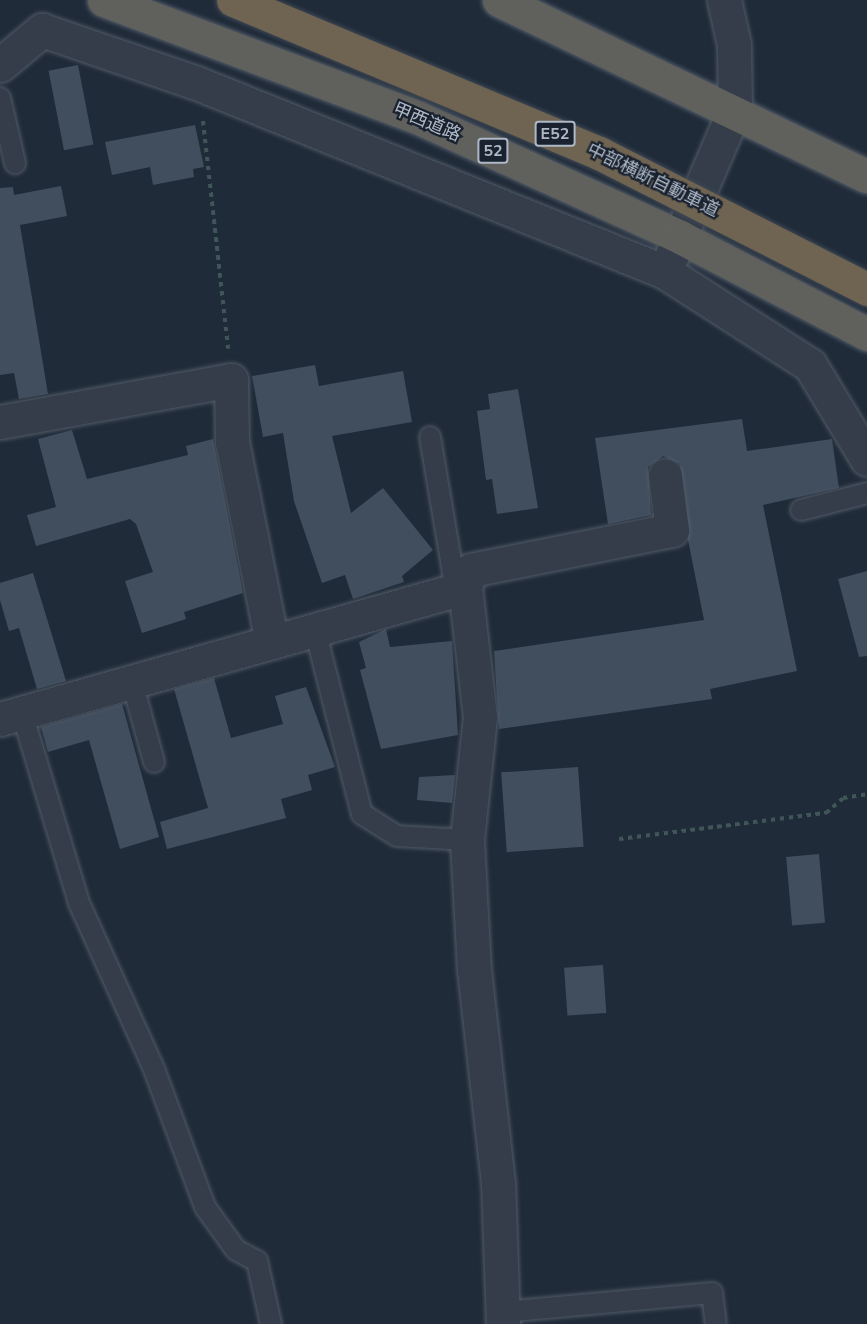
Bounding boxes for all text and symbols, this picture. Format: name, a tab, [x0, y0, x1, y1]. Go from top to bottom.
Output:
street label: 甲西道路	[390, 98, 464, 146]
road number: E52	[534, 121, 576, 147]
road number: 52	[476, 138, 510, 164]
street label: 中部横断自動車道	[584, 139, 722, 221]

